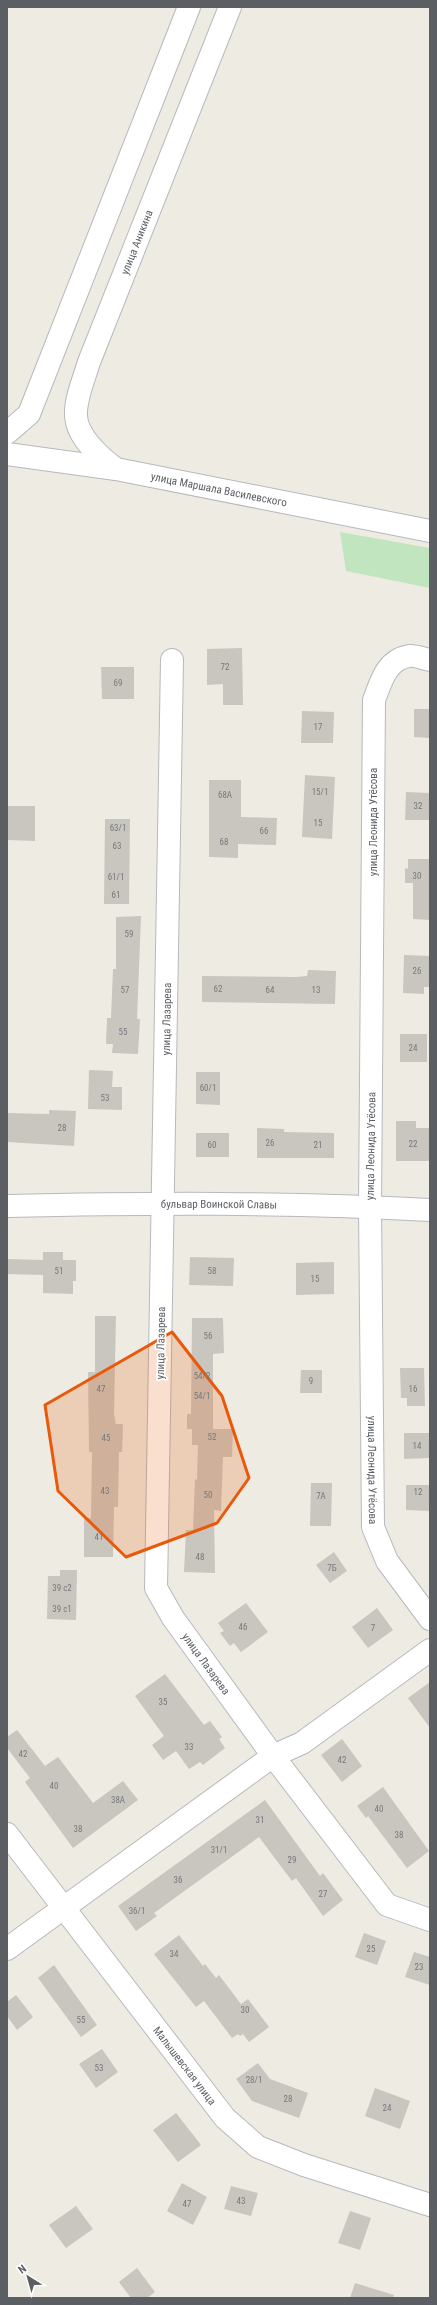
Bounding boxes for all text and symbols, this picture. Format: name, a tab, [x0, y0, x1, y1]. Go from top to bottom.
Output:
street label: улица Аникина	[118, 208, 155, 276]
street label: улица Маршала Василевского	[150, 470, 289, 509]
house number: 72	[221, 662, 230, 672]
house number: 69	[114, 678, 122, 688]
house number: 17	[314, 722, 323, 732]
street label: улица Леонида Утёсова	[367, 768, 380, 876]
house number: 15/1	[312, 787, 328, 797]
house number: 68А	[218, 790, 232, 800]
house number: 32	[414, 801, 423, 811]
house number: 15	[314, 818, 323, 828]
house number: 63/1	[110, 823, 126, 833]
house number: 66	[260, 826, 268, 836]
house number: 68	[220, 837, 228, 847]
house number: 63	[113, 841, 121, 851]
house number: 30	[413, 871, 421, 881]
house number: 61/1	[108, 872, 124, 882]
house number: 61	[112, 890, 120, 900]
house number: 59	[125, 929, 133, 939]
house number: 26	[413, 966, 421, 976]
street label: улица Лазарева	[160, 983, 174, 1055]
house number: 62	[214, 984, 223, 994]
house number: 57	[121, 985, 130, 995]
house number: 64	[266, 985, 275, 995]
house number: 13	[312, 985, 320, 995]
house number: 55	[119, 1027, 128, 1037]
house number: 24	[409, 1043, 418, 1053]
house number: 60/1	[200, 1083, 216, 1093]
street label: улица Леонида Утёсова	[364, 1092, 378, 1200]
house number: 53	[101, 1093, 109, 1103]
house number: 28	[58, 1123, 66, 1133]
house number: 26	[266, 1138, 274, 1148]
house number: 22	[409, 1139, 418, 1149]
house number: 60	[208, 1140, 216, 1150]
house number: 21	[314, 1140, 322, 1150]
street label: бульвар Воинской Славы	[161, 1197, 277, 1211]
house number: 51	[55, 1266, 63, 1276]
house number: 58	[208, 1266, 216, 1276]
house number: 15	[311, 1274, 320, 1284]
street label: улица Лазарева	[154, 1307, 168, 1379]
house number: 56	[204, 1331, 212, 1341]
house number: 54/2	[194, 1371, 211, 1381]
house number: 9	[309, 1376, 313, 1386]
house number: 47	[97, 1384, 106, 1394]
house number: 16	[409, 1384, 417, 1394]
house number: 54/1	[194, 1391, 210, 1401]
street label: улица Леонида Утёсова	[365, 1416, 379, 1524]
house number: 52	[208, 1432, 217, 1442]
house number: 45	[102, 1433, 111, 1443]
house number: 14	[413, 1441, 422, 1451]
house number: 43	[101, 1486, 109, 1496]
house number: 12	[414, 1487, 423, 1497]
house number: 50	[204, 1490, 212, 1500]
house number: 7А	[316, 1491, 326, 1501]
house number: 41	[95, 1532, 103, 1542]
house number: 48	[196, 1552, 204, 1562]
house number: 7Б	[327, 1563, 337, 1573]
house number: 39 с2	[52, 1583, 72, 1593]
house number: 39 с1	[52, 1604, 72, 1614]
house number: 46	[239, 1622, 247, 1632]
house number: 7	[371, 1623, 376, 1633]
street label: улица Лазарева	[179, 1630, 233, 1697]
house number: 35	[159, 1697, 168, 1707]
house number: 33	[185, 1742, 193, 1752]
house number: 42	[19, 1749, 28, 1759]
house number: 42	[338, 1755, 347, 1765]
house number: 40	[50, 1781, 58, 1791]
house number: 38А	[111, 1795, 125, 1805]
house number: 40	[375, 1804, 383, 1814]
house number: 31	[256, 1815, 264, 1825]
house number: 38	[74, 1824, 82, 1834]
house number: 38	[395, 1830, 403, 1840]
house number: 31/1	[211, 1845, 227, 1855]
house number: 29	[288, 1855, 296, 1865]
house number: 36	[174, 1875, 182, 1885]
house number: 27	[319, 1889, 328, 1899]
house number: 36/1	[129, 1906, 145, 1916]
house number: 25	[367, 1944, 376, 1954]
house number: 34	[170, 1949, 179, 1959]
house number: 23	[415, 1962, 423, 1972]
house number: 30	[241, 2005, 249, 2015]
house number: 55	[77, 2015, 86, 2025]
street label: Малышевская улица	[151, 2024, 219, 2107]
house number: 53	[95, 2063, 103, 2073]
house number: 28/1	[246, 2075, 262, 2085]
house number: 28	[284, 2094, 292, 2104]
house number: 24	[383, 2103, 392, 2113]
house number: 43	[237, 2196, 245, 2206]
house number: 47	[183, 2199, 192, 2209]
north arrow	[8, 2257, 48, 2297]
text: N	[16, 2262, 29, 2277]

